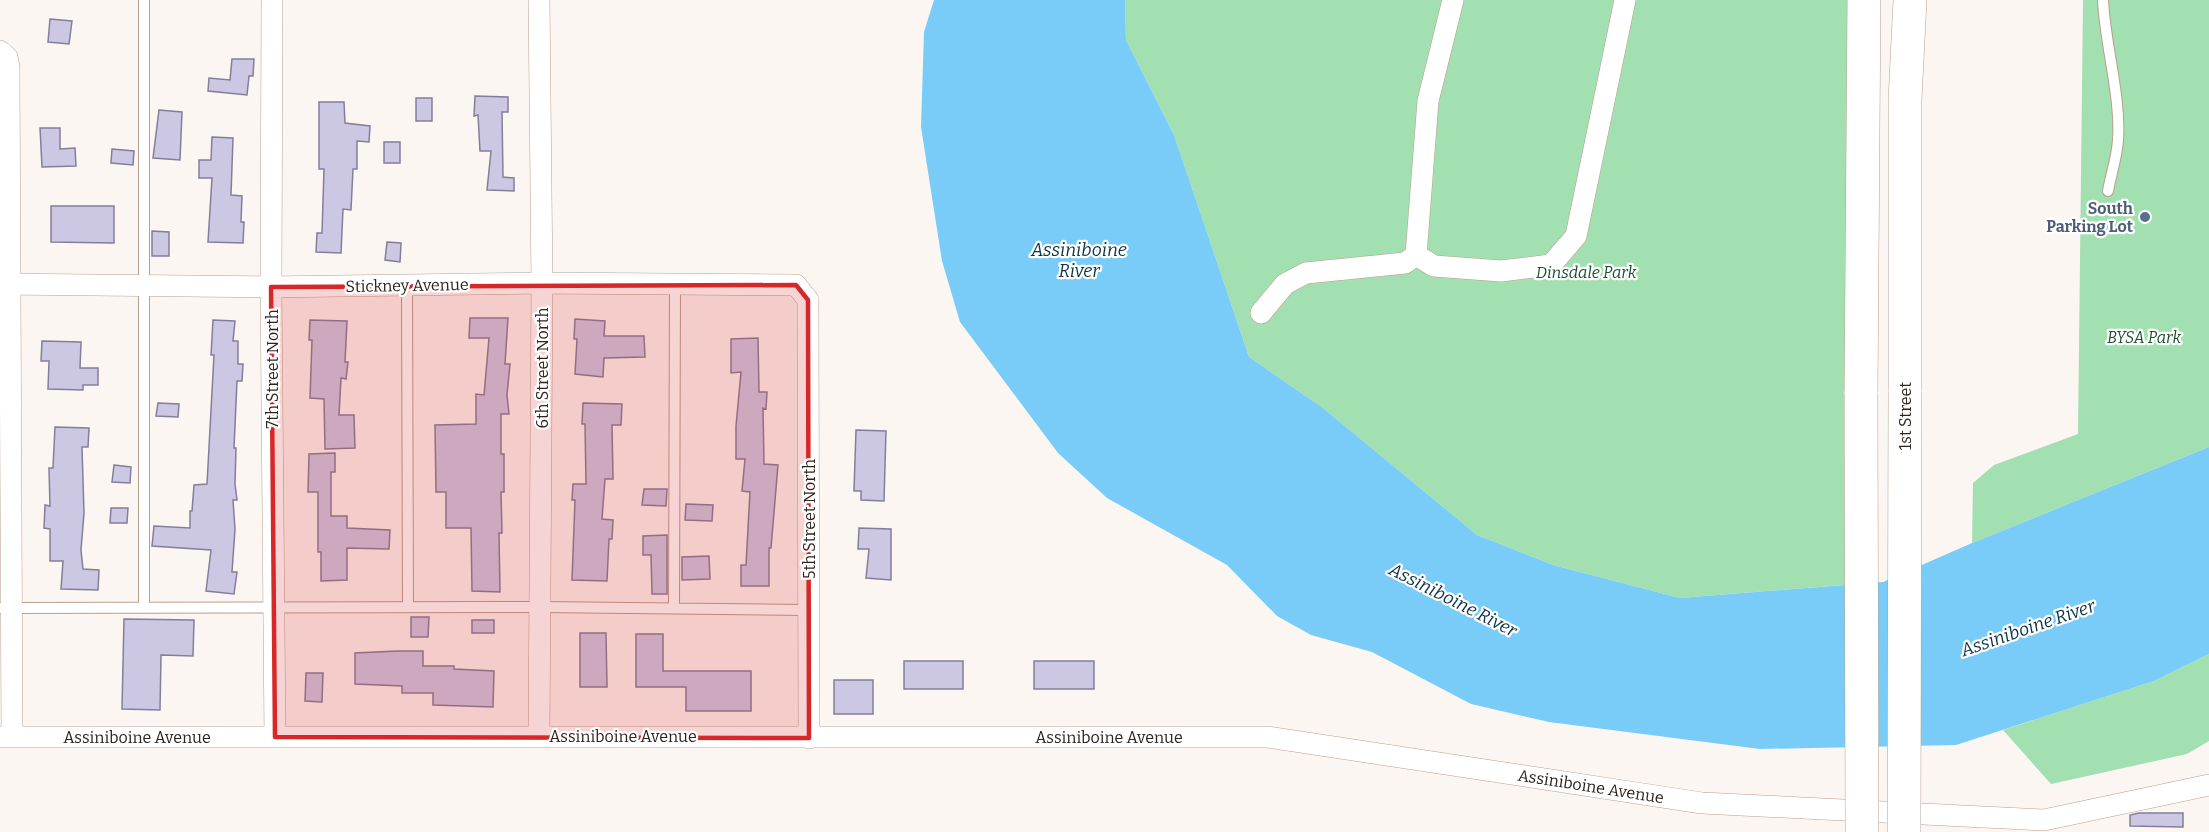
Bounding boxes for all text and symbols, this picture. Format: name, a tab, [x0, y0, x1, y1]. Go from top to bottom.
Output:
place label: South Parking Lot	[2046, 199, 2134, 236]
marker: South Parking Lot	[2138, 210, 2152, 224]
water label: Assiniboine River	[1030, 239, 1127, 282]
park label: Dinsdale Park	[1536, 263, 1637, 282]
street label: Stickney Avenue	[345, 275, 469, 296]
street label: 6th Street North	[533, 308, 552, 428]
street label: 7th Street North	[263, 309, 282, 429]
park label: BYSA Park	[2107, 328, 2181, 347]
street label: 1st Street	[1896, 382, 1915, 450]
street label: 5th Street North	[800, 459, 819, 579]
water label: Assiniboine River	[1385, 558, 1521, 642]
water label: Assiniboine River	[1957, 595, 2099, 662]
street label: Assiniboine Avenue	[549, 727, 697, 746]
street label: Assiniboine Avenue	[63, 728, 211, 747]
street label: Assiniboine Avenue	[1035, 728, 1183, 747]
street label: Assiniboine Avenue	[1517, 766, 1665, 807]

